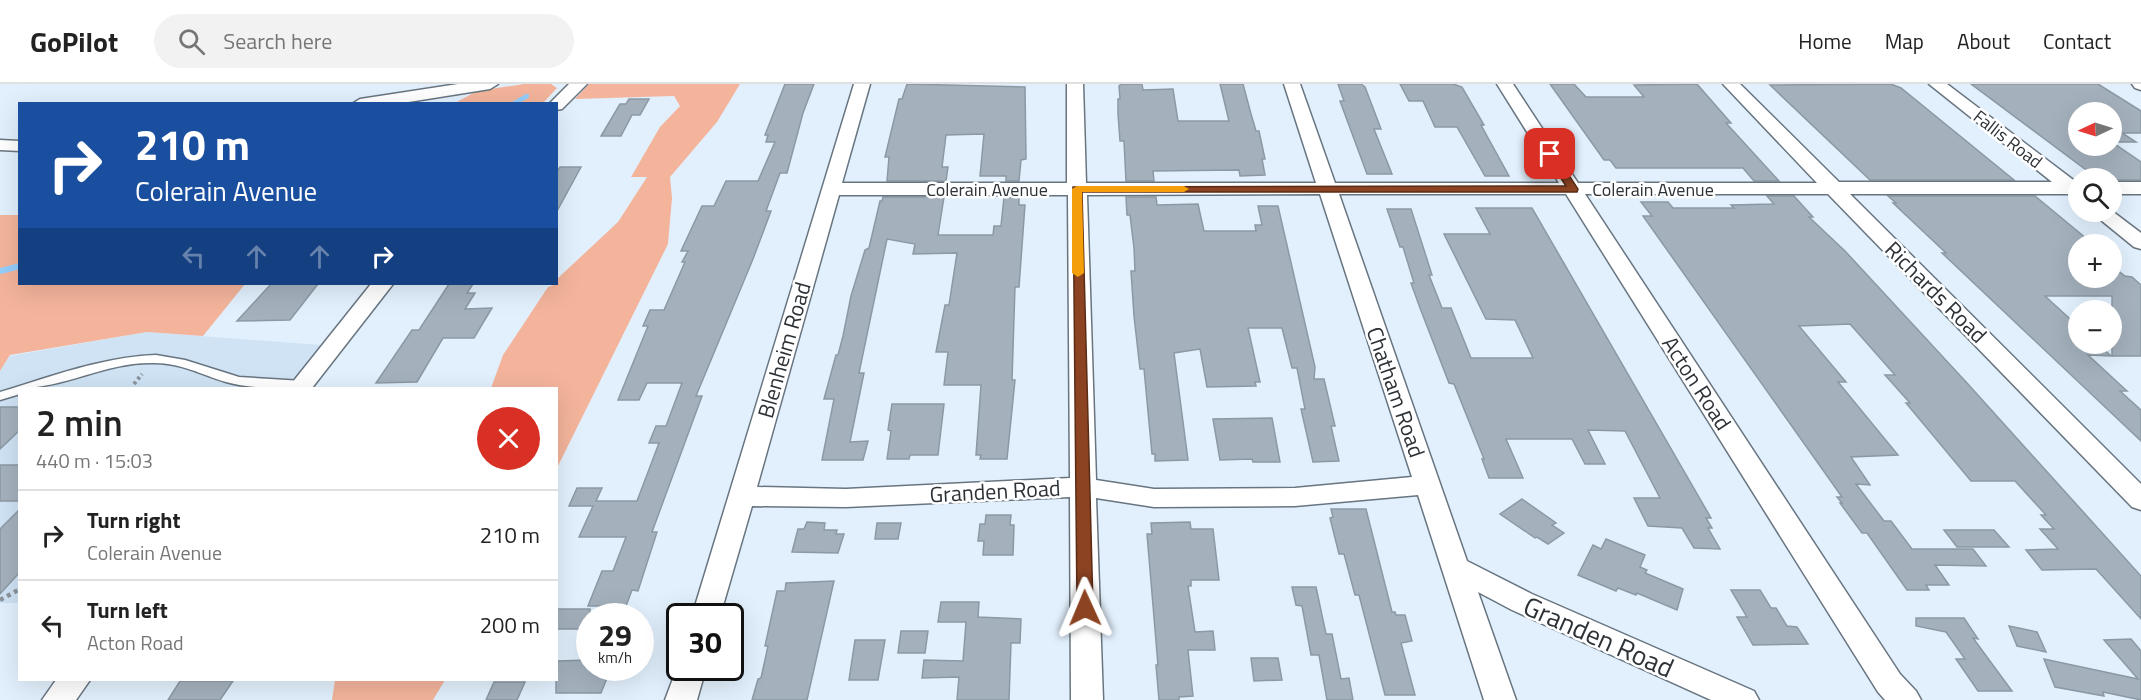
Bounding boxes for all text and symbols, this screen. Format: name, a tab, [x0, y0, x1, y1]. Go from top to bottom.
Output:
search box	[154, 14, 574, 68]
text: GoPilot	[30, 20, 118, 63]
text: Search here	[223, 24, 332, 58]
icon: search	[175, 25, 208, 58]
text: Home	[1798, 25, 1852, 57]
text: Map	[1885, 25, 1924, 57]
text: About	[1957, 25, 2010, 57]
text: Contact	[2043, 25, 2111, 57]
north arrow	[2068, 102, 2122, 156]
map controls	[2068, 102, 2122, 354]
street label: Fallis Road	[1968, 103, 2048, 175]
text: 210 m	[135, 112, 250, 176]
icon: right	[36, 126, 114, 204]
pin	[1524, 128, 1575, 179]
icon: arrive	[1533, 137, 1566, 170]
button: search	[2068, 168, 2122, 222]
text: Colerain Avenue	[135, 170, 317, 211]
street label: Colerain Avenue	[926, 176, 1048, 203]
street label: Colerain Avenue	[1592, 176, 1714, 203]
street label: Richards Road	[1877, 233, 1995, 351]
button: +	[2068, 234, 2122, 288]
icon: left	[177, 240, 210, 273]
icon: ahead	[240, 240, 273, 273]
icon: ahead	[303, 240, 336, 273]
icon: right	[366, 240, 399, 273]
street label: Blenheim Road	[748, 278, 820, 422]
button: −	[2068, 300, 2122, 354]
street label: Chatham Road	[1358, 322, 1434, 462]
street label: Acton Road	[1654, 329, 1740, 437]
text: 2 min	[36, 395, 123, 450]
button: close	[477, 407, 540, 470]
text: 440 m · 15:03	[36, 445, 153, 476]
street label: Granden Road	[929, 471, 1061, 511]
text: Turn right	[87, 503, 181, 537]
text: 210 m	[480, 518, 540, 552]
icon: right	[36, 519, 69, 552]
text: Colerain Avenue	[87, 537, 222, 568]
position arrow	[1053, 576, 1117, 640]
street label: Granden Road	[1517, 585, 1681, 687]
text: Turn left	[87, 593, 168, 627]
speed limit sign: 30	[666, 603, 744, 681]
text: 200 m	[480, 608, 540, 642]
icon: left	[36, 609, 69, 642]
text: 29	[598, 612, 632, 658]
text: Acton Road	[87, 627, 184, 658]
text: km/h	[598, 646, 632, 669]

